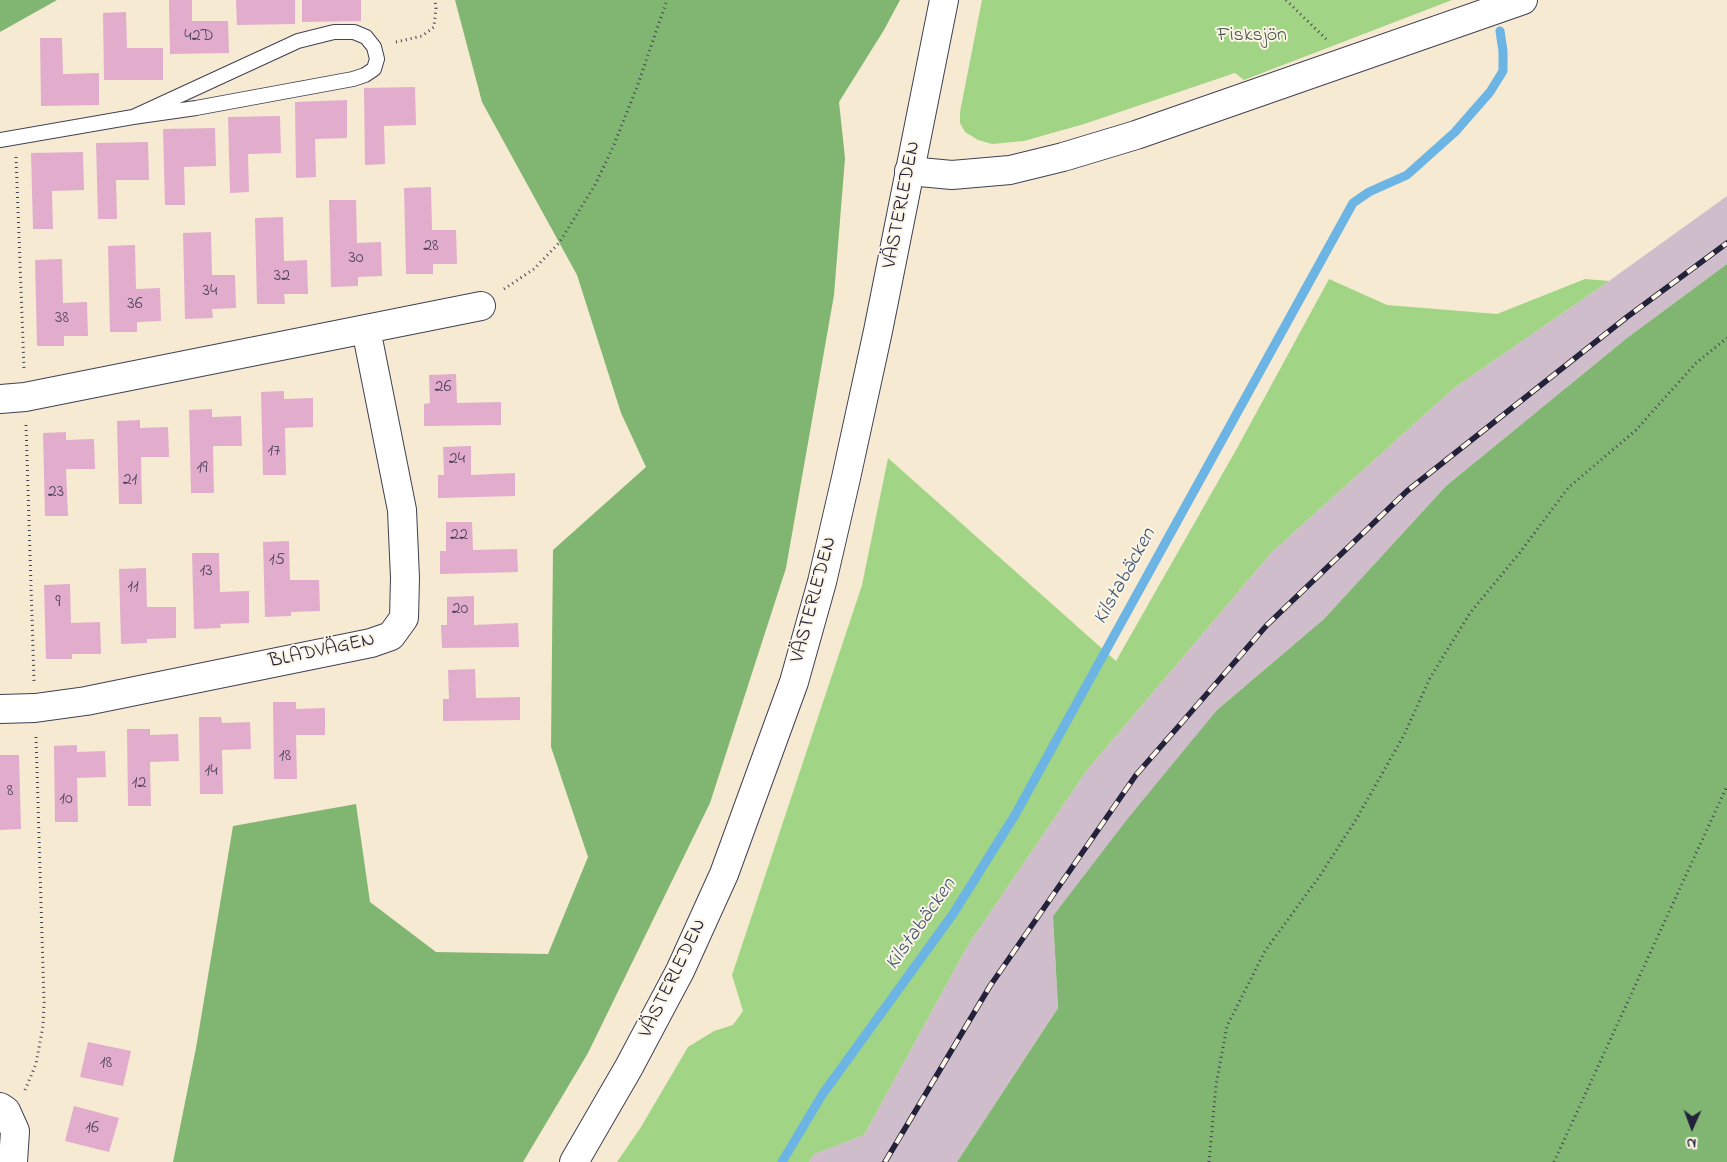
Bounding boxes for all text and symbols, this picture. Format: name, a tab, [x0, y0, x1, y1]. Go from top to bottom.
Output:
park label: Fisksjön	[1217, 25, 1287, 49]
house number: 42D	[184, 26, 214, 48]
street label: VÄSTERLEDEN	[879, 139, 927, 271]
house number: 28	[423, 236, 439, 258]
house number: 30	[348, 248, 364, 270]
house number: 32	[274, 266, 290, 288]
house number: 34	[203, 281, 217, 303]
house number: 36	[127, 294, 143, 316]
house number: 38	[55, 308, 69, 330]
house number: 26	[435, 377, 451, 399]
house number: 17	[267, 441, 281, 463]
house number: 24	[449, 449, 465, 471]
house number: 19	[196, 458, 208, 480]
house number: 21	[123, 470, 137, 492]
house number: 23	[48, 482, 64, 504]
water label: Kilstabäcken	[1089, 524, 1163, 630]
house number: 22	[450, 525, 468, 547]
street label: VÄSTERLEDEN	[787, 535, 843, 665]
house number: 15	[269, 550, 285, 572]
house number: 13	[199, 561, 213, 583]
house number: 11	[127, 577, 139, 599]
house number: 9	[55, 592, 61, 614]
house number: 20	[452, 599, 468, 621]
street label: BLADVÄGEN	[267, 629, 377, 675]
house number: 18	[279, 746, 291, 768]
house number: 14	[204, 761, 218, 783]
house number: 12	[132, 773, 146, 795]
house number: 8	[7, 781, 13, 803]
house number: 10	[59, 789, 73, 811]
water label: Kilstabäcken	[881, 874, 963, 976]
street label: VÄSTERLEDEN	[635, 916, 713, 1042]
house number: 18	[100, 1053, 112, 1075]
north arrow	[1667, 1102, 1717, 1152]
house number: 16	[85, 1118, 99, 1140]
text: N	[1686, 1132, 1697, 1153]

